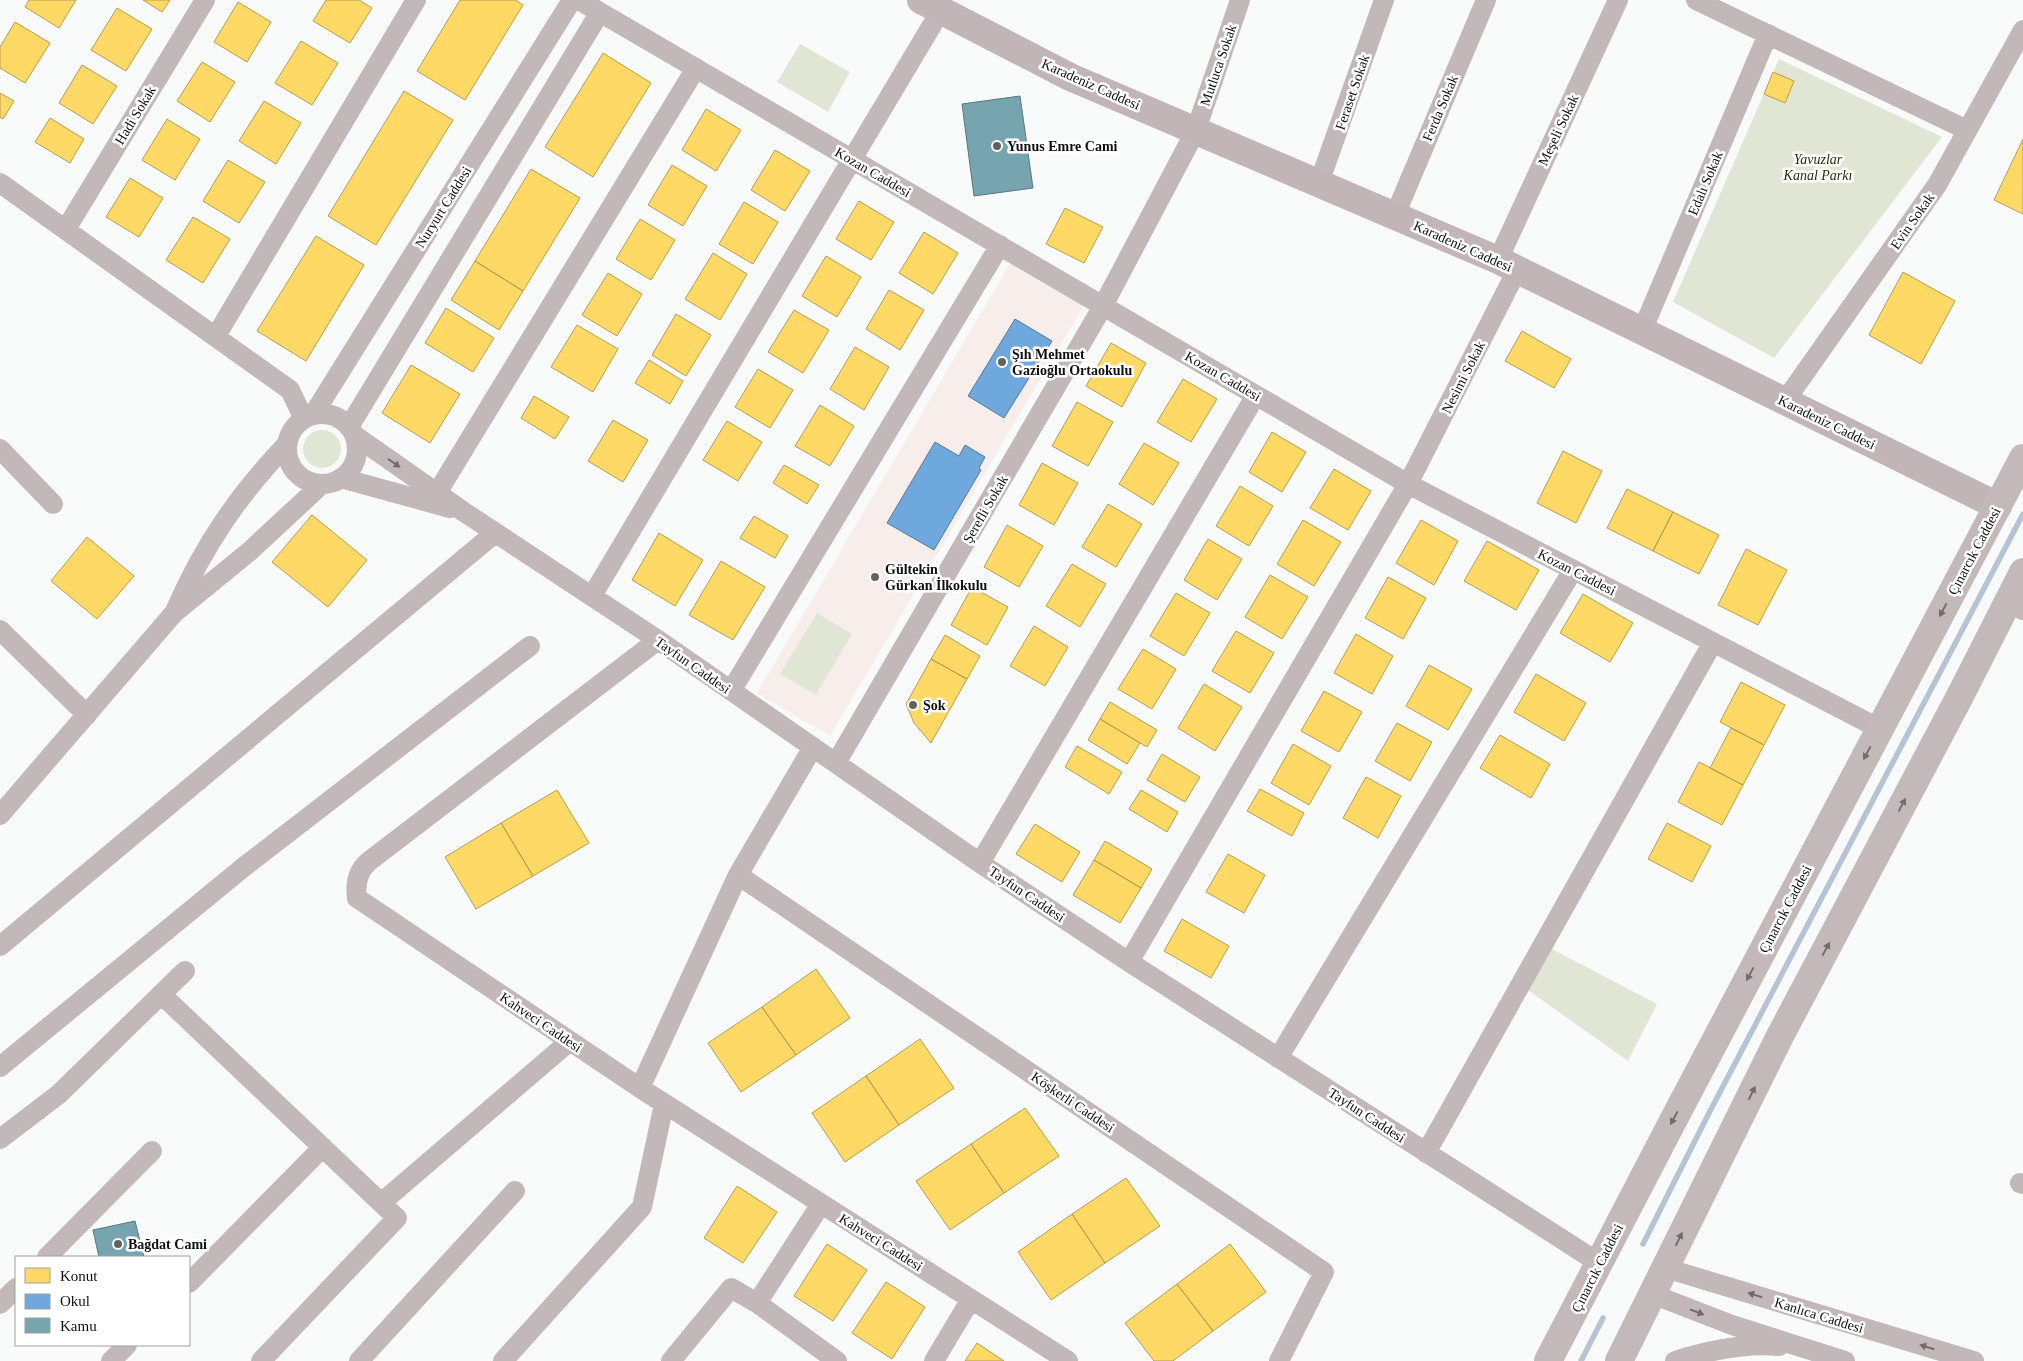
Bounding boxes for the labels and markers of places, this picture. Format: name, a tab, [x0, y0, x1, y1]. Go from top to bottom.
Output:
place label: Yunus Emre Cami	[1007, 139, 1118, 154]
marker: Yunus Emre Cami	[991, 140, 1003, 152]
place label: Şıh Mehmet Gazioğlu Ortaokulu	[1012, 347, 1132, 378]
marker: Şıh Mehmet Gazioğlu Ortaokulu	[996, 356, 1008, 368]
place label: Gültekin Gürkan İlkokulu	[885, 562, 988, 593]
marker: Gültekin Gürkan İlkokulu	[869, 571, 881, 583]
place label: Şok	[923, 698, 946, 713]
marker: Şok	[907, 699, 919, 711]
place label: Bağdat Cami	[128, 1237, 207, 1252]
marker: Bağdat Cami	[112, 1238, 124, 1250]

